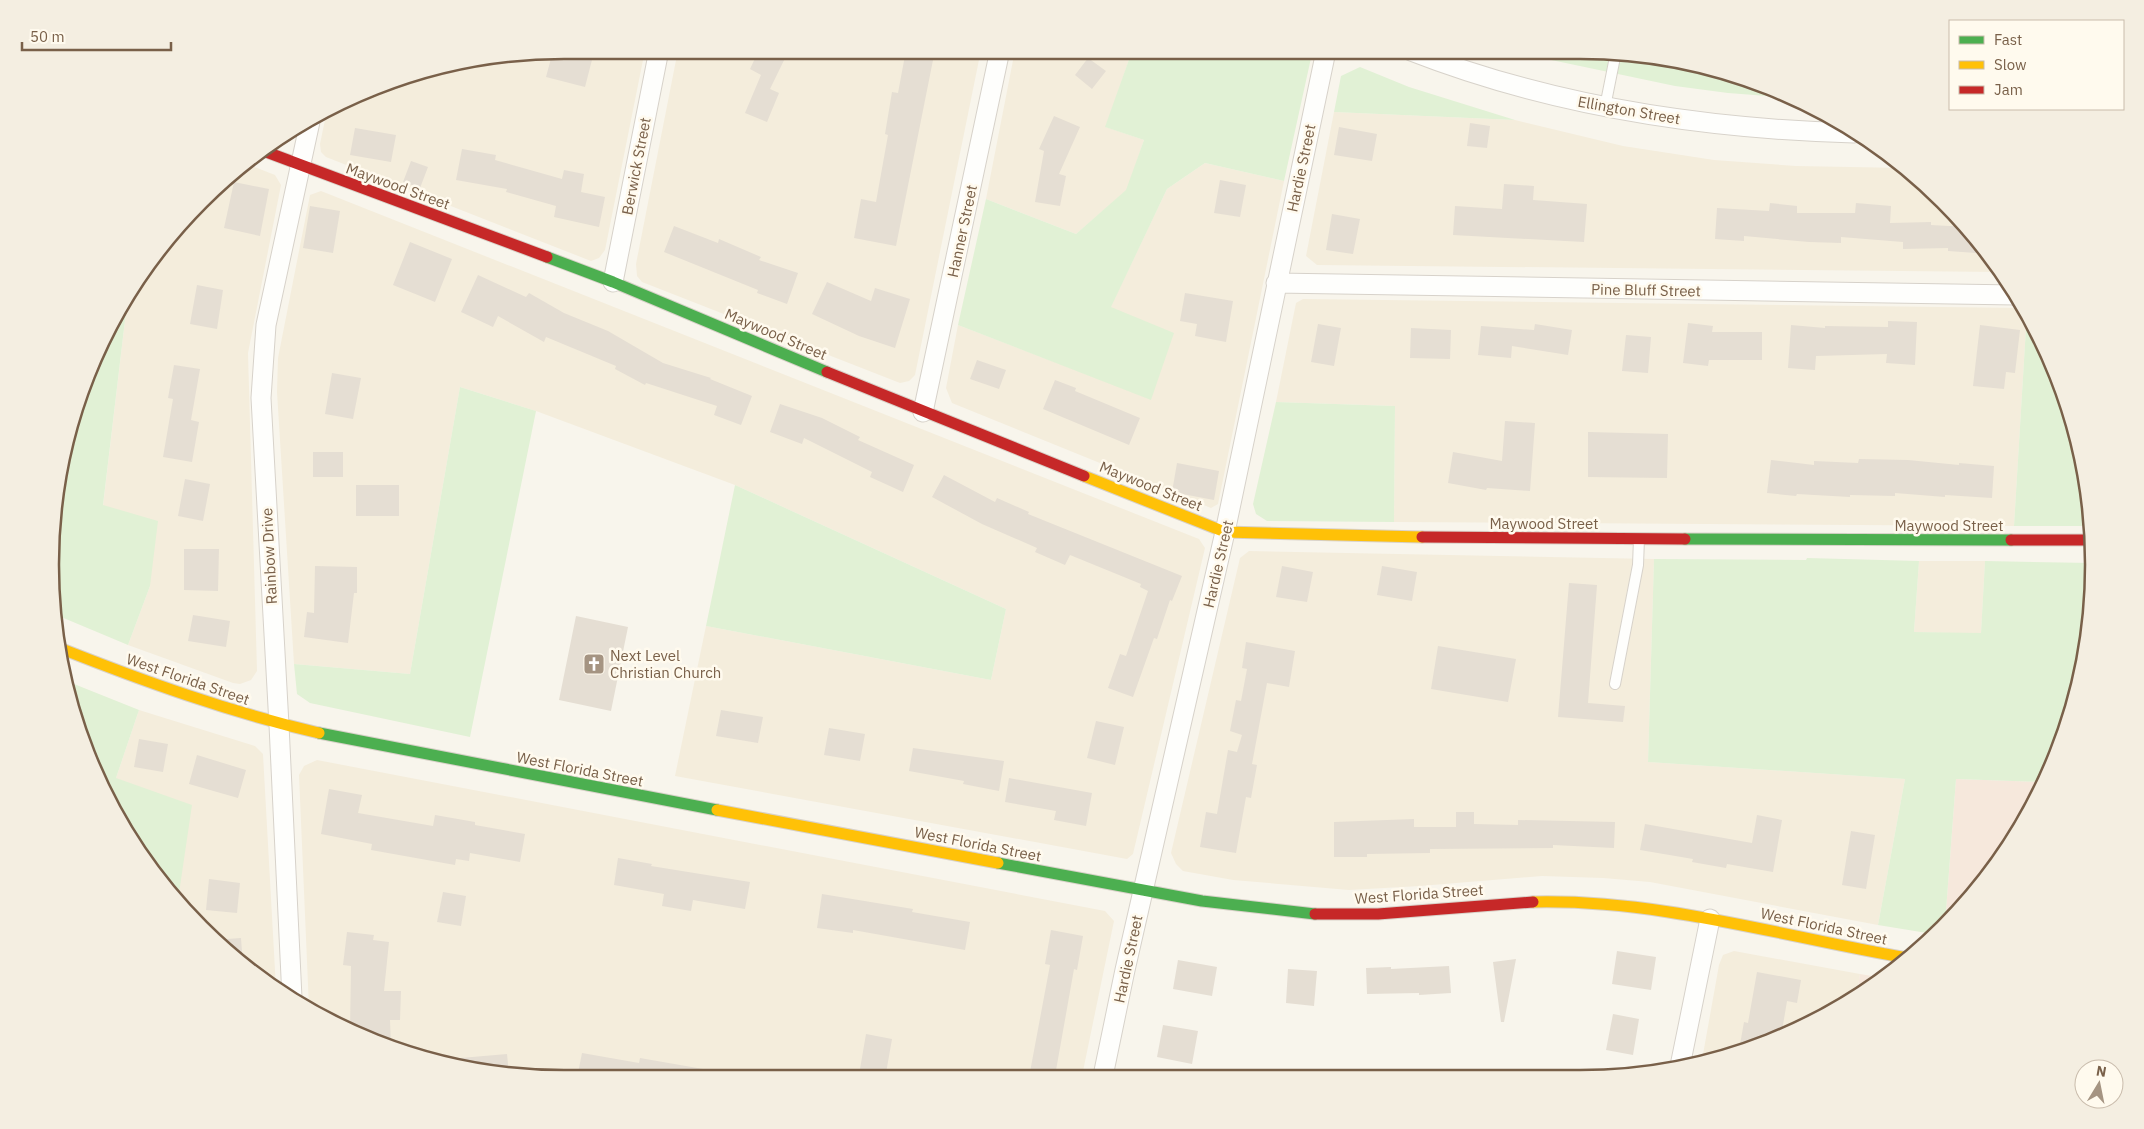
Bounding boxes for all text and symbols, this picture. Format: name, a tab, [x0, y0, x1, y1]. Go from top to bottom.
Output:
scale bar	[22, 20, 171, 52]
legend	[1949, 20, 2124, 110]
text: 50 m	[30, 27, 65, 46]
text: Fast	[1994, 30, 2022, 49]
text: Slow	[1994, 55, 2027, 74]
text: Jam	[1994, 80, 2023, 99]
street label: Ellington Street	[1576, 92, 1682, 128]
street label: Berwick Street	[617, 116, 655, 216]
street label: Hardie Street	[1282, 122, 1320, 214]
street label: Maywood Street	[343, 158, 453, 214]
street label: Hanner Street	[943, 183, 981, 279]
street label: Pine Bluff Street	[1591, 280, 1701, 300]
street label: Maywood Street	[722, 304, 830, 364]
street label: Maywood Street	[1097, 457, 1205, 515]
street label: Rainbow Drive	[257, 507, 281, 605]
street label: Maywood Street	[1489, 514, 1599, 533]
street label: Maywood Street	[1894, 516, 2004, 535]
street label: Hardie Street	[1199, 518, 1237, 610]
place label: Next Level Christian Church	[610, 646, 721, 682]
street label: West Florida Street	[124, 649, 252, 709]
church icon: Next Level Christian Church	[582, 652, 606, 676]
street label: West Florida Street	[515, 747, 645, 791]
street label: West Florida Street	[913, 822, 1043, 866]
street label: West Florida Street	[1354, 880, 1484, 908]
street label: West Florida Street	[1759, 903, 1889, 949]
street label: Hardie Street	[1109, 913, 1147, 1005]
north arrow	[2074, 1059, 2124, 1109]
text: N	[2095, 1061, 2108, 1081]

